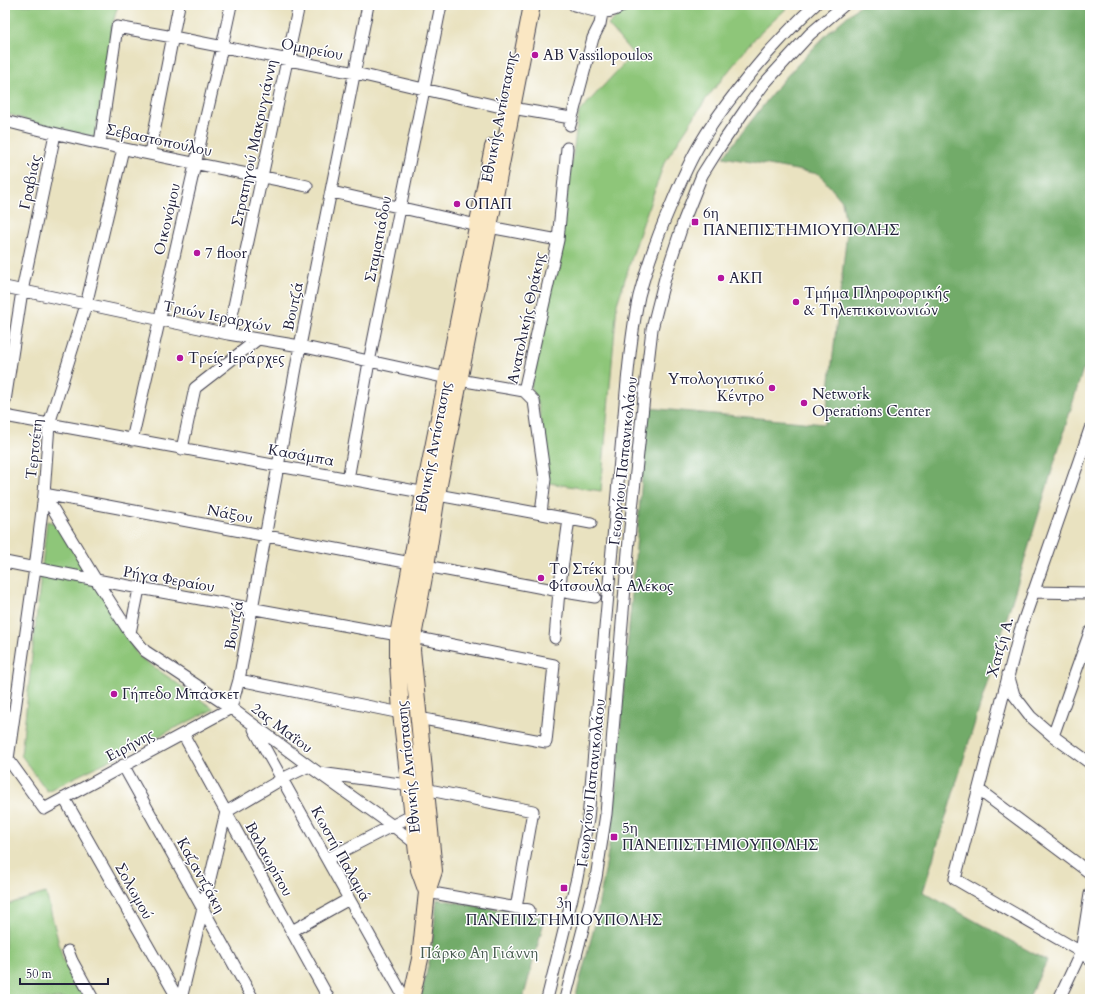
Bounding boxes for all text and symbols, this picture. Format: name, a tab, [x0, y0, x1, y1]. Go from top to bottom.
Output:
street label: Ομηρείου	[279, 33, 345, 65]
place label: AB Vassilopoulos	[543, 45, 653, 65]
street label: Εθνικής Αντίστασης	[476, 49, 522, 184]
marker: AB Vassilopoulos	[530, 50, 540, 60]
street label: Στρατηγού Μακρυγιάννη	[227, 58, 281, 228]
street label: Σεβαστοπούλου	[104, 119, 214, 161]
street label: Γραβιάς	[14, 152, 46, 211]
street label: Οικονόμου	[149, 181, 185, 257]
street label: Σταματιάδου	[360, 194, 396, 284]
place label: ΟΠΑΠ	[465, 194, 512, 214]
marker: ΟΠΑΠ	[452, 199, 462, 209]
place label: 6η ΠΑΝΕΠΙΣΤΗΜΙΟΥΠΟΛΗΣ	[703, 203, 900, 240]
marker: 6η ΠΑΝΕΠΙΣΤΗΜΙΟΥΠΟΛΗΣ	[690, 217, 700, 227]
place label: 7 floor	[205, 243, 247, 263]
marker: 7 floor	[192, 248, 202, 258]
street label: Ανατολικής Θράκης	[502, 250, 550, 386]
place label: ΑΚΠ	[729, 268, 763, 288]
marker: ΑΚΠ	[716, 273, 726, 283]
street label: Βουτζά	[278, 280, 308, 332]
place label: Τμήμα Πληροφορικής & Τηλεπικοινωνιών	[804, 283, 950, 320]
street label: Τριών Ιεραρχών	[161, 296, 273, 336]
marker: Τμήμα Πληροφορικής & Τηλεπικοινωνιών	[791, 297, 801, 307]
place label: Τρείς Ιεράρχες	[188, 348, 285, 368]
marker: Τρείς Ιεράρχες	[175, 353, 185, 363]
place label: Υπολογιστικό Κέντρο	[668, 369, 764, 406]
street label: Γεωργίου Παπανικολάου	[604, 376, 642, 546]
street label: Εθνικής Αντίστασης	[410, 379, 456, 514]
marker: Υπολογιστικό Κέντρο	[767, 383, 777, 393]
place label: Network Operations Center	[812, 384, 931, 421]
marker: Network Operations Center	[799, 398, 809, 408]
street label: Τερτσέτη	[21, 418, 47, 480]
street label: Κασάμπα	[266, 439, 336, 471]
street label: Νάξου	[205, 500, 255, 528]
place label: Το Στέκι του Φίτσουλα - Αλέκος	[549, 559, 674, 596]
street label: Ρήγα Φεραίου	[122, 561, 217, 597]
marker: Το Στέκι του Φίτσουλα - Αλέκος	[536, 573, 546, 583]
street label: Βουτζά	[220, 599, 248, 651]
street label: Χατζή Α.	[982, 615, 1018, 679]
place label: Γήπεδο Μπάσκετ	[122, 684, 240, 704]
marker: Γήπεδο Μπάσκετ	[109, 689, 119, 699]
street label: 2ας Μαΐου	[247, 698, 317, 758]
street label: Γεωργίου Παπανικολάου	[572, 698, 610, 868]
street label: Εθνικής Αντίστασης	[391, 699, 425, 834]
street label: Ειρήνης	[102, 724, 158, 766]
street label: Κωστή Παλαμά	[306, 803, 376, 905]
street label: Βαλαωρίτου	[240, 818, 298, 900]
place label: 5η ΠΑΝΕΠΙΣΤΗΜΙΟΥΠΟΛΗΣ	[622, 818, 819, 855]
marker: 5η ΠΑΝΕΠΙΣΤΗΜΙΟΥΠΟΛΗΣ	[609, 832, 619, 842]
street label: Καζαντζάκη	[172, 834, 230, 916]
street label: Σολωμού	[110, 859, 158, 923]
marker: 3η ΠΑΝΕΠΙΣΤΗΜΙΟΥΠΟΛΗΣ	[559, 883, 569, 893]
place label: 3η ΠΑΝΕΠΙΣΤΗΜΙΟΥΠΟΛΗΣ	[466, 893, 662, 930]
park label: Πάρκο Αη Γιάννη	[420, 943, 538, 963]
scale bar	[20, 960, 108, 986]
text: 50 m	[26, 966, 53, 982]

